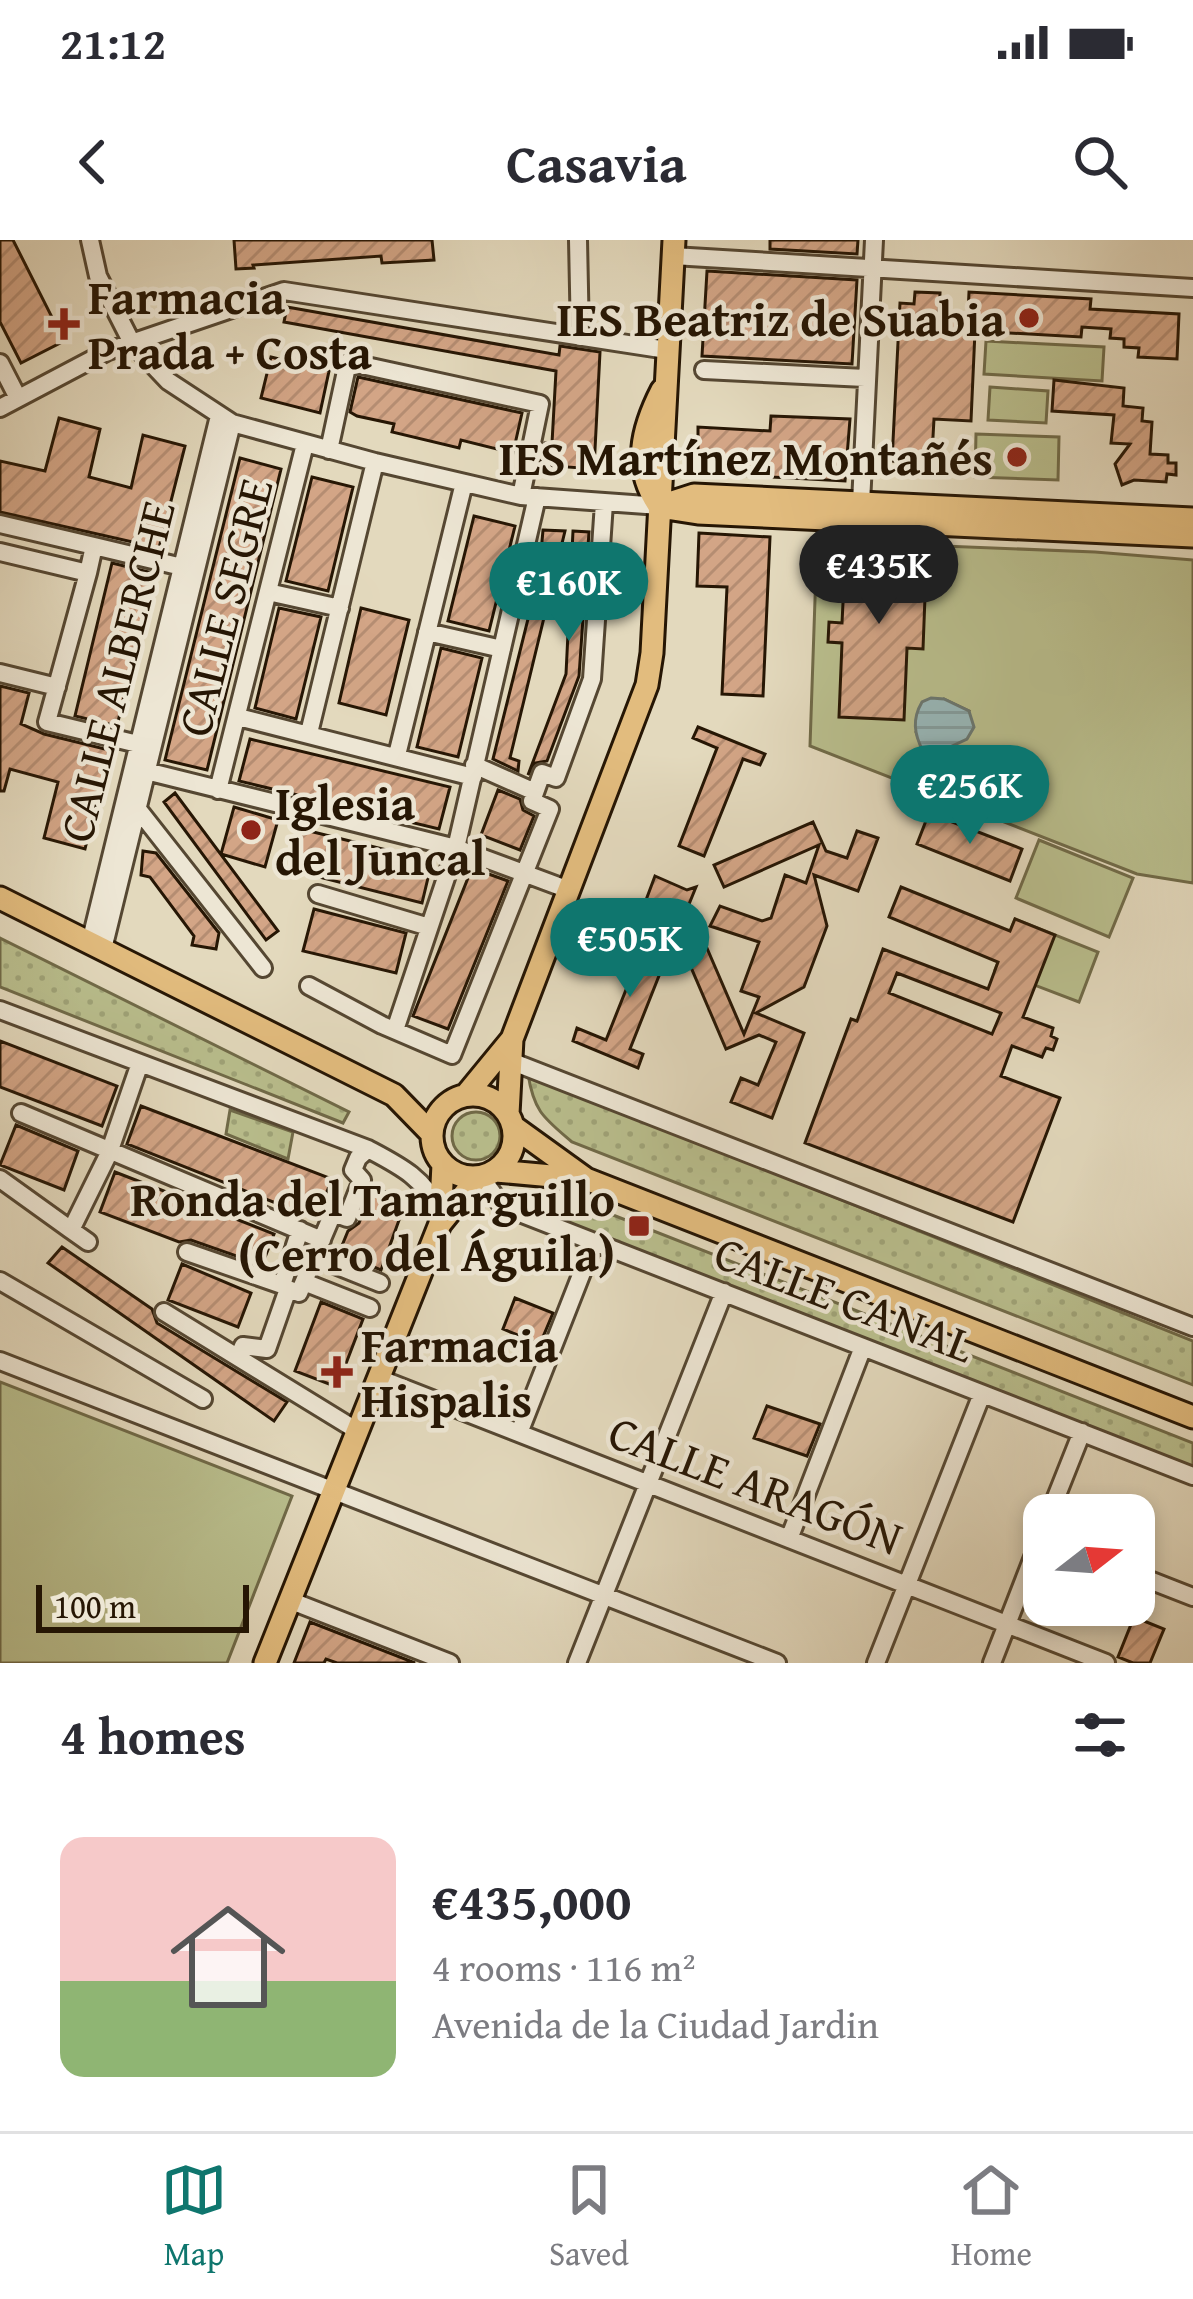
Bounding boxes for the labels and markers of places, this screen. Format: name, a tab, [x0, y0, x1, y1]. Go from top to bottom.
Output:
place label: Farmacia Prada + Costa	[88, 261, 372, 387]
place label: IES Beatriz de Suabia	[556, 283, 1005, 354]
marker: IES Beatriz de Suabia	[1016, 305, 1042, 331]
marker: Farmacia Prada + Costa	[51, 311, 77, 337]
place label: IES Martínez Montañés	[498, 422, 993, 493]
marker: IES Martínez Montañés	[1004, 444, 1030, 470]
pin: €435K	[795, 525, 963, 627]
pin: €160K	[485, 542, 653, 644]
pin: €256K	[886, 745, 1054, 847]
place label: Iglesia del Juncal	[275, 767, 486, 893]
marker: Iglesia del Juncal	[238, 817, 264, 843]
pin: €505K	[546, 898, 714, 1000]
place label: Ronda del Tamarguillo (Cerro del Águila)	[130, 1163, 615, 1289]
marker: Ronda del Tamarguillo (Cerro del Águila)	[626, 1213, 652, 1239]
place label: Farmacia Hispalis	[361, 1309, 558, 1435]
marker: Farmacia Hispalis	[324, 1359, 350, 1385]

